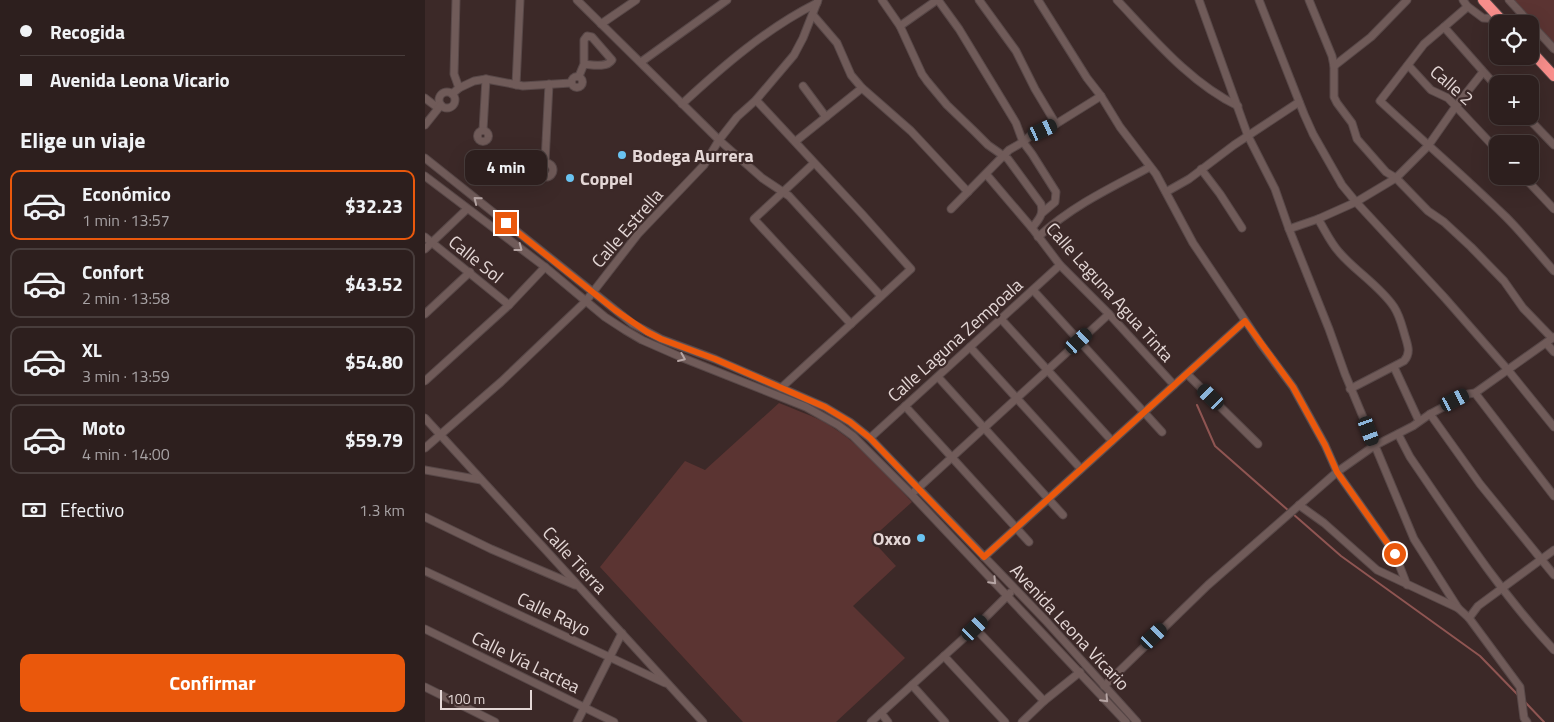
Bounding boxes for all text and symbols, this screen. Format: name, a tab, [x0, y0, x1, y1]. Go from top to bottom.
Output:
map controls	[1489, 15, 1539, 185]
button: locate	[1489, 15, 1539, 65]
text: Recogida	[50, 17, 125, 46]
street label: Calle 2	[1424, 58, 1480, 112]
text: Avenida Leona Vicario	[50, 65, 230, 94]
button: +	[1489, 75, 1539, 125]
car	[1026, 117, 1059, 143]
text: Elige un viaje	[20, 123, 146, 157]
button: −	[1489, 135, 1539, 185]
place label: Bodega Aurrera	[632, 142, 754, 169]
marker: Bodega Aurrera	[616, 149, 628, 161]
callout: 4 min	[465, 150, 547, 186]
text: 4 min	[487, 155, 525, 179]
place label: Coppel	[580, 165, 633, 192]
marker: Coppel	[564, 172, 576, 184]
text: Económico	[82, 179, 171, 208]
street label: Calle Estrella	[585, 182, 669, 274]
icon: car	[22, 183, 67, 228]
text: $32.23	[345, 191, 403, 220]
one-way arrow	[474, 197, 483, 205]
text: 1 min · 13:57	[82, 208, 170, 232]
route end	[495, 212, 517, 234]
street label: Calle Laguna Agua Tinta	[1040, 216, 1180, 368]
street label: Calle Sol	[443, 228, 509, 290]
one-way arrow	[513, 242, 523, 251]
text: Confort	[82, 257, 144, 286]
icon: car	[22, 261, 67, 306]
text: $43.52	[345, 269, 403, 298]
street label: Calle Laguna Zempoala	[881, 272, 1029, 408]
text: 2 min · 13:58	[82, 286, 170, 310]
car	[1062, 325, 1095, 357]
text: XL	[82, 335, 102, 364]
icon: car	[22, 339, 67, 384]
text: $54.80	[345, 347, 403, 376]
one-way arrow	[677, 351, 686, 362]
text: 3 min · 13:59	[82, 364, 170, 388]
car	[1195, 381, 1227, 413]
car	[1438, 387, 1471, 413]
text: Moto	[82, 413, 125, 442]
car	[1356, 414, 1381, 448]
icon: car	[22, 417, 67, 462]
text: $59.79	[345, 425, 403, 454]
text: 4 min · 14:00	[82, 442, 170, 466]
text: Efectivo	[60, 495, 124, 524]
icon: cash	[20, 496, 48, 524]
text: 1.3 km	[359, 498, 405, 522]
street label: Calle Tierra	[536, 520, 614, 600]
place label: Oxxo	[873, 525, 911, 552]
marker: Oxxo	[915, 532, 927, 544]
route start	[1384, 543, 1406, 565]
street label: Avenida Leona Vicario	[1004, 558, 1136, 696]
one-way arrow	[988, 575, 997, 584]
street label: Calle Rayo	[513, 585, 595, 643]
car	[958, 612, 991, 644]
car	[1138, 620, 1170, 652]
street label: Calle Vía Lactea	[467, 624, 585, 700]
button: Confirmar	[20, 654, 405, 712]
scale bar	[440, 687, 533, 710]
text: 100 m	[447, 688, 485, 709]
one-way arrow	[1099, 693, 1108, 702]

